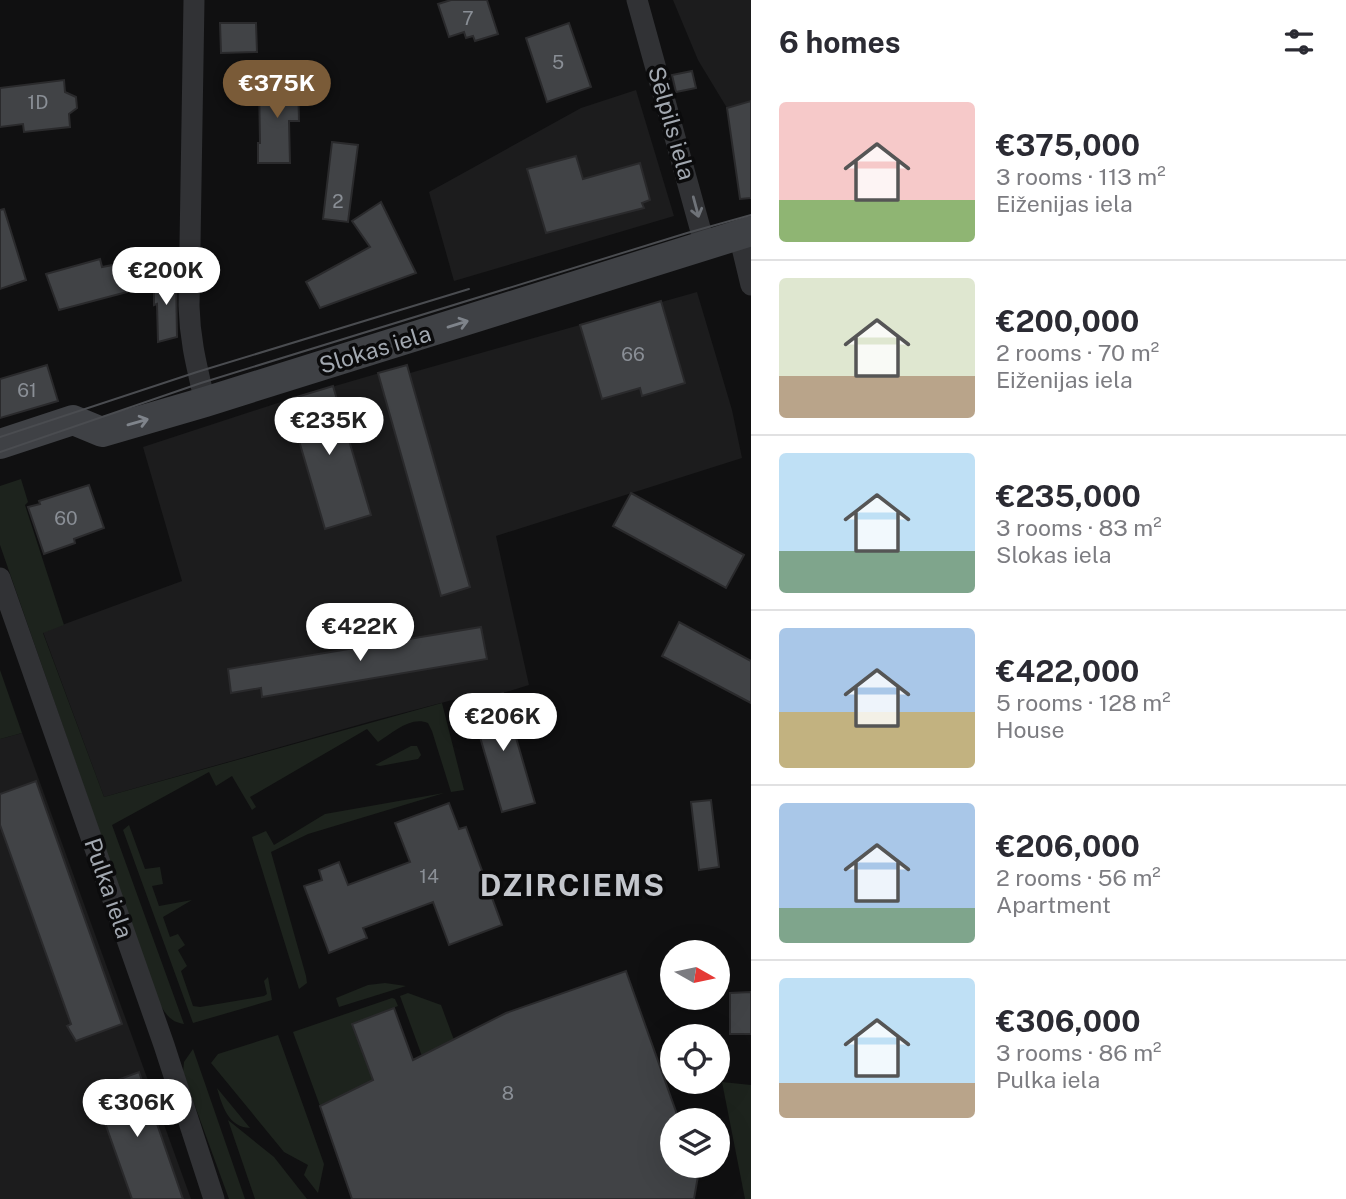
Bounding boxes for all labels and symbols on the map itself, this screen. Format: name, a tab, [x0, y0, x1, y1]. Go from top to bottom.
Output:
house number: 7	[462, 7, 474, 29]
house number: 5	[552, 51, 564, 73]
pin: €375K	[228, 60, 326, 120]
street label: Sēlpils iela	[643, 63, 701, 183]
house number: 1D	[28, 91, 48, 113]
house number: 2	[332, 190, 344, 212]
one-way arrow	[690, 195, 703, 218]
pin: €200K	[117, 247, 215, 307]
one-way arrow	[446, 316, 468, 329]
street label: Slokas iela	[316, 319, 434, 379]
house number: 66	[621, 343, 645, 365]
house number: 61	[17, 379, 37, 401]
pin: €235K	[280, 398, 378, 457]
one-way arrow	[127, 414, 149, 427]
house number: 60	[54, 507, 78, 529]
pin: €422K	[311, 604, 409, 663]
pin: €206K	[454, 694, 552, 753]
street label: Pulka iela	[79, 834, 139, 942]
house number: 14	[419, 865, 439, 887]
district label: DZIRCIEMS	[480, 867, 666, 903]
north arrow	[660, 940, 730, 1010]
pin: €306K	[88, 1080, 186, 1139]
house number: 8	[502, 1082, 514, 1104]

